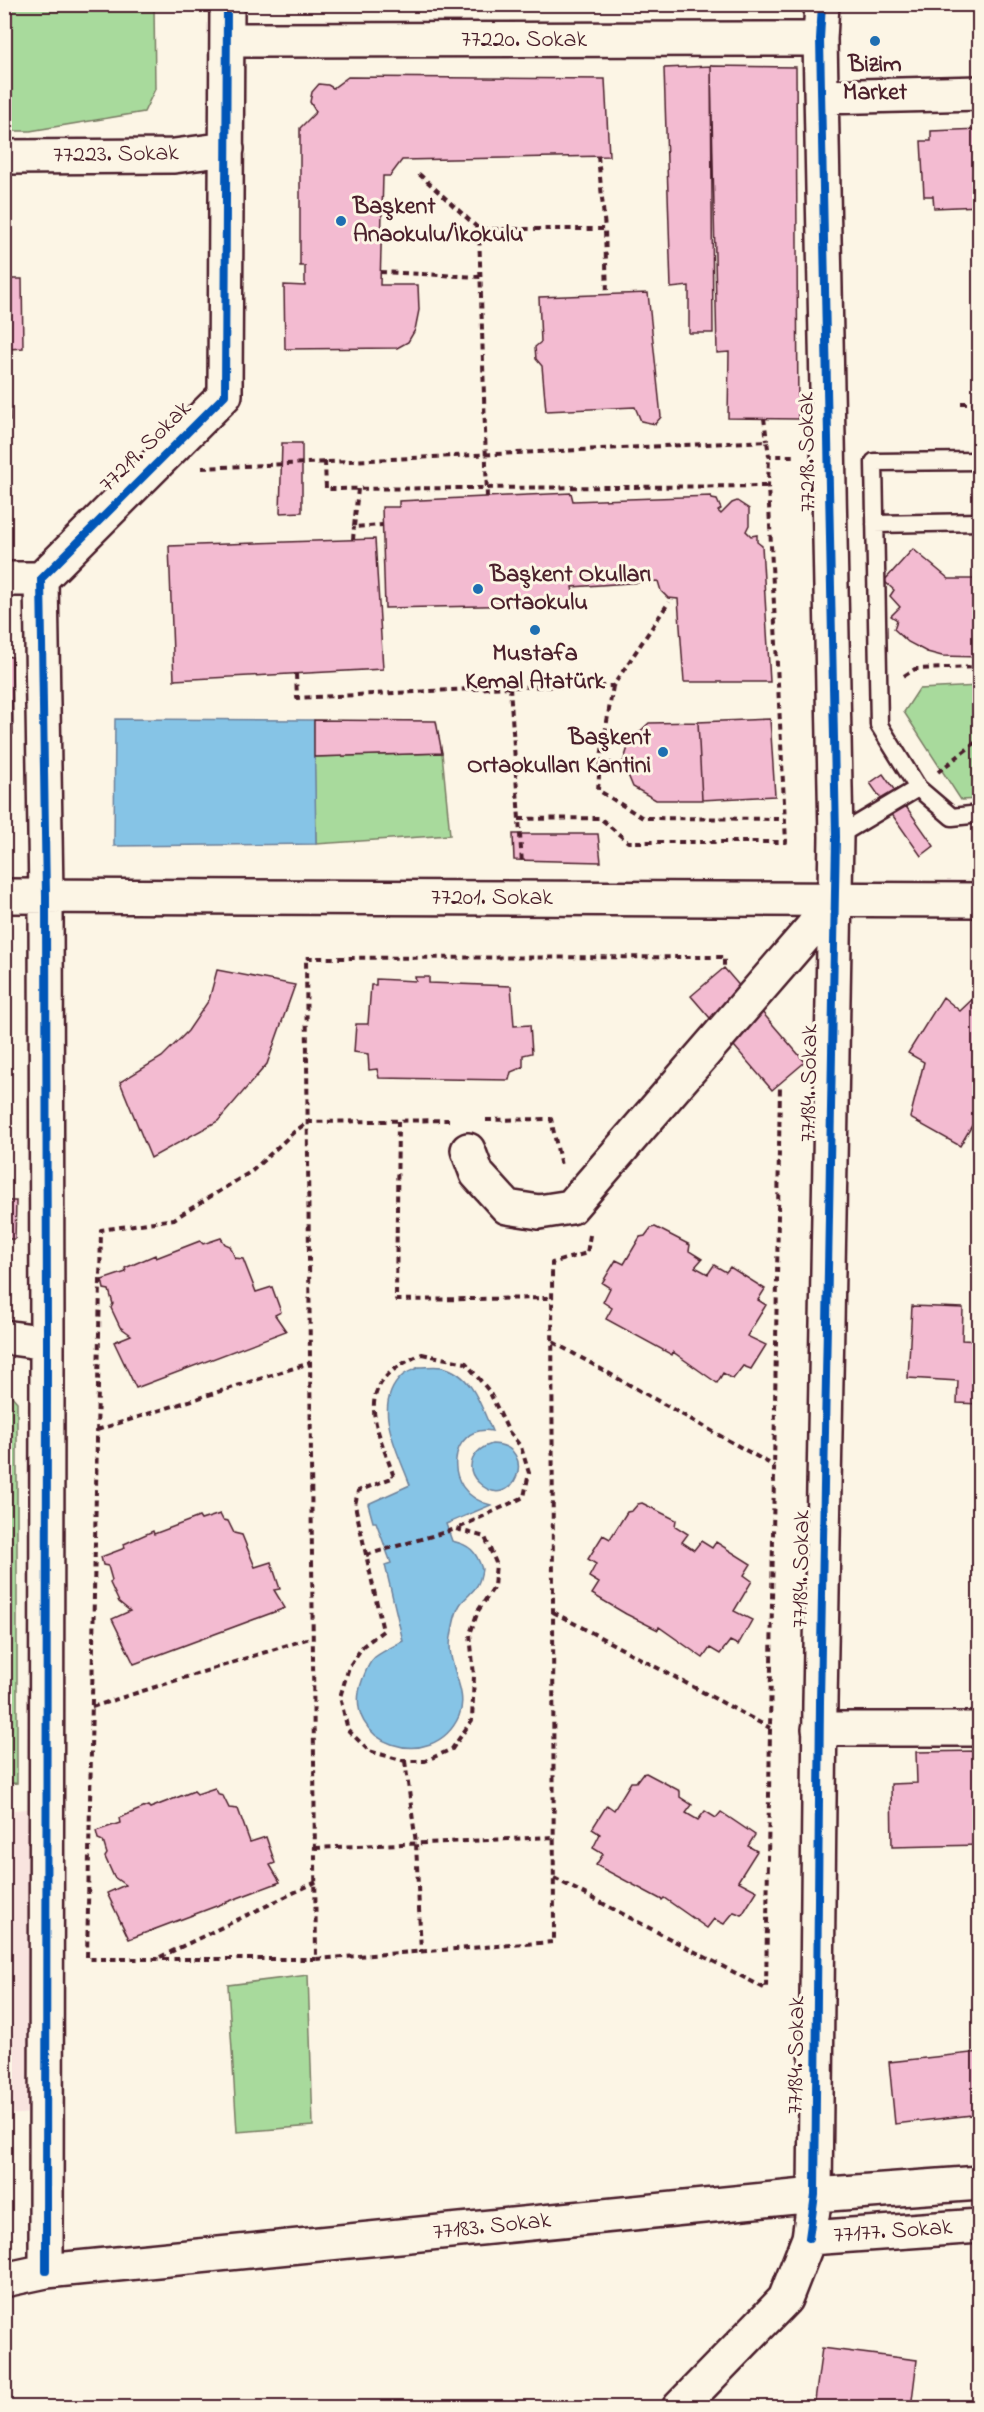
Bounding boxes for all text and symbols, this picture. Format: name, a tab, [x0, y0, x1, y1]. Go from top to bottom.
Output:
street label: 77220. Sokak	[461, 23, 588, 58]
marker: Bizim Market	[868, 34, 882, 48]
place label: Bizim Market	[843, 48, 908, 111]
street label: 77223. Sokak	[53, 136, 180, 174]
place label: Başkent Anaokulu/İkokulu	[352, 190, 524, 253]
marker: Başkent Anaokulu/İkokulu	[334, 214, 348, 228]
street label: 77218. Sokak	[789, 391, 827, 512]
street label: 77219. Sokak	[92, 392, 201, 501]
place label: Başkent Okulları Ortaokulu	[489, 558, 651, 621]
marker: Başkent Okulları Ortaokulu	[471, 582, 485, 596]
marker: Mustafa Kemal Atatürk	[528, 623, 542, 637]
place label: Mustafa Kemal Atatürk	[465, 637, 605, 700]
place label: Başkent Ortaokulları Kantini	[467, 721, 652, 784]
marker: Başkent Ortaokulları Kantini	[656, 745, 670, 759]
street label: 77201. Sokak	[431, 881, 553, 916]
street label: 77184. Sokak	[791, 1023, 829, 1142]
street label: 77184. Sokak	[783, 1509, 821, 1628]
street label: 77184. Sokak	[778, 1995, 816, 2114]
street label: 77183. Sokak	[431, 2203, 553, 2251]
street label: 77177. Sokak	[832, 2210, 954, 2254]

